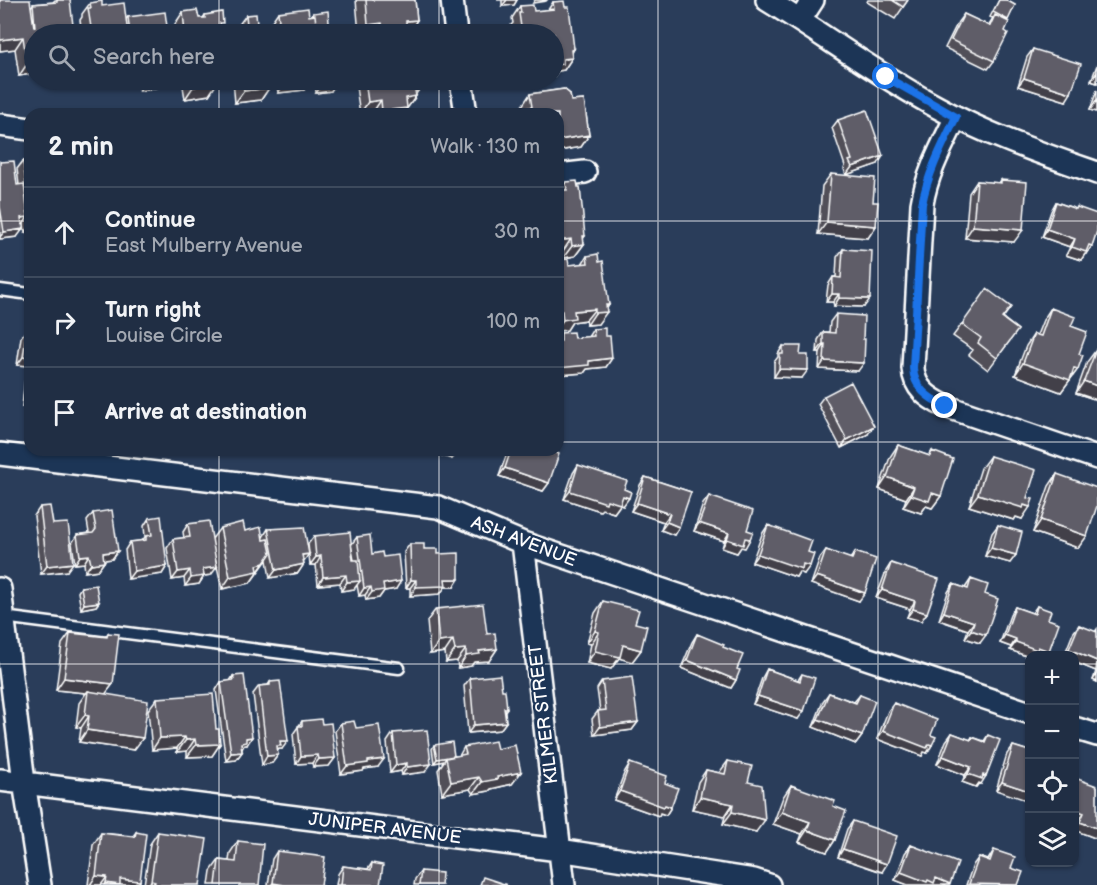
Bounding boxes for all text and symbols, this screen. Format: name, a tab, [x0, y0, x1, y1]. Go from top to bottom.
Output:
search box	[24, 24, 564, 90]
icon: search	[45, 41, 78, 74]
text: Search here	[93, 44, 215, 71]
route start	[872, 63, 898, 89]
text: 2 min	[48, 132, 114, 163]
text: Walk · 130 m	[431, 135, 540, 159]
text: Continue	[105, 207, 195, 234]
icon: ahead	[48, 216, 81, 249]
text: 30 m	[494, 220, 540, 244]
text: East Mulberry Avenue	[105, 234, 303, 258]
text: Turn right	[105, 297, 201, 324]
icon: right	[48, 306, 81, 339]
text: 100 m	[487, 310, 540, 334]
text: Louise Circle	[105, 324, 223, 348]
route end	[931, 392, 957, 418]
icon: arrive	[48, 396, 81, 429]
text: Arrive at destination	[105, 399, 307, 426]
street label: ASH AVENUE	[468, 512, 579, 571]
street label: KILMER STREET	[524, 643, 563, 785]
map controls	[1025, 651, 1079, 867]
button: +	[1025, 651, 1079, 705]
button: −	[1025, 705, 1079, 759]
button: locate	[1025, 759, 1079, 813]
street label: JUNIPER AVENUE	[307, 809, 463, 848]
button: layers	[1025, 813, 1079, 867]

